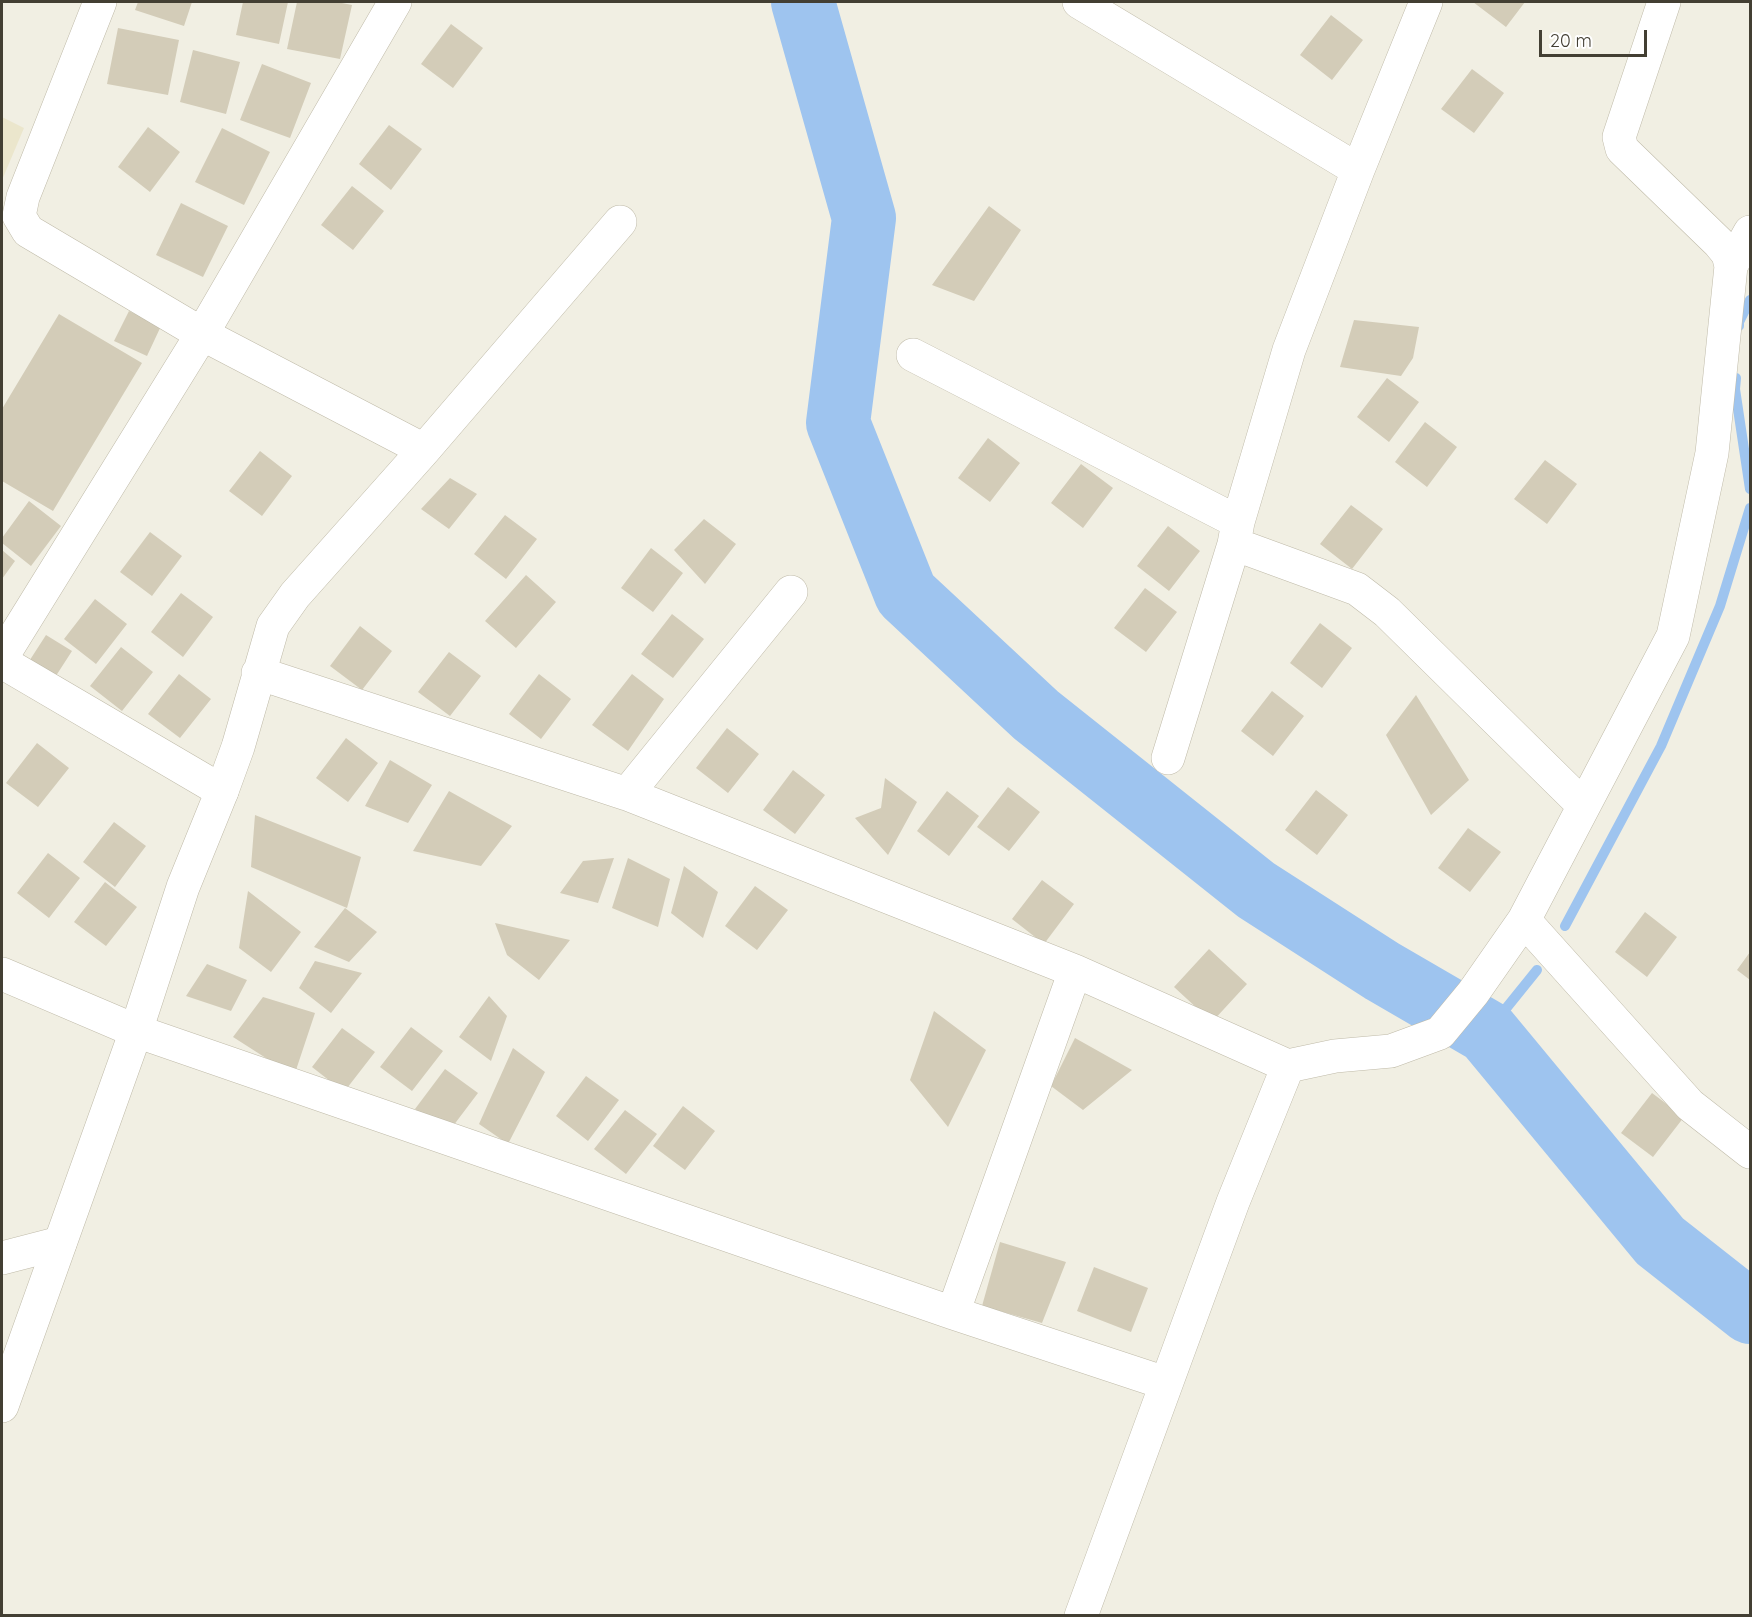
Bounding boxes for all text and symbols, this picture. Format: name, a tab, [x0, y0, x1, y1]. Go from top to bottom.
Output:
scale bar	[1542, 18, 1650, 56]
text: 20 m	[1550, 29, 1592, 52]

